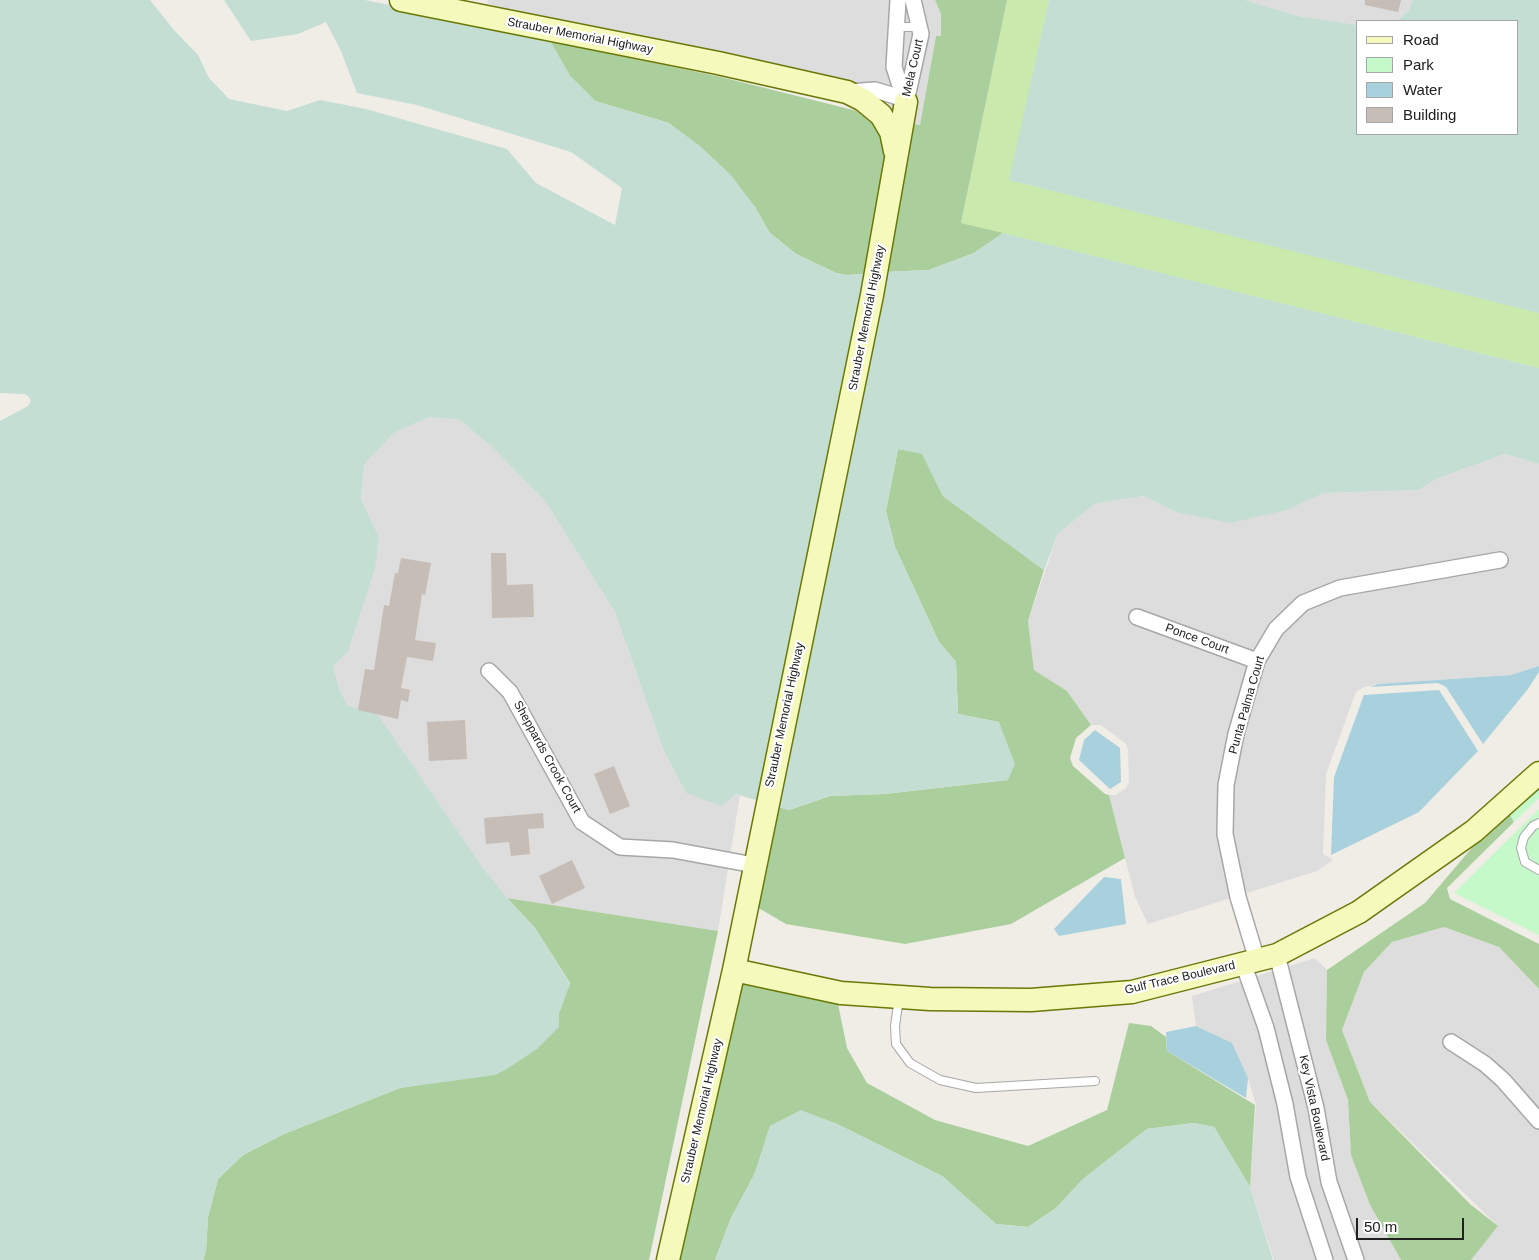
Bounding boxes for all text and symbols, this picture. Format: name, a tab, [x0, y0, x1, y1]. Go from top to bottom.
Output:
street label: Strauber Memorial Highway	[506, 15, 654, 57]
legend	[1356, 20, 1519, 135]
text: Road	[1403, 31, 1439, 48]
street label: Mela Court	[899, 38, 927, 98]
text: Park	[1403, 56, 1434, 73]
text: Water	[1403, 81, 1442, 98]
text: Building	[1403, 106, 1456, 123]
street label: Strauber Memorial Highway	[846, 244, 888, 392]
street label: Ponce Court	[1163, 621, 1231, 657]
street label: Strauber Memorial Highway	[763, 641, 807, 789]
street label: Punta Palma Court	[1226, 654, 1268, 756]
street label: Sheppards Crook Court	[510, 698, 584, 816]
street label: Gulf Trace Boulevard	[1123, 958, 1237, 998]
street label: Strauber Memorial Highway	[678, 1037, 726, 1185]
street label: Key Vista Boulevard	[1296, 1054, 1332, 1162]
scale bar	[1359, 1208, 1466, 1240]
text: 50 m	[1364, 1218, 1397, 1235]

